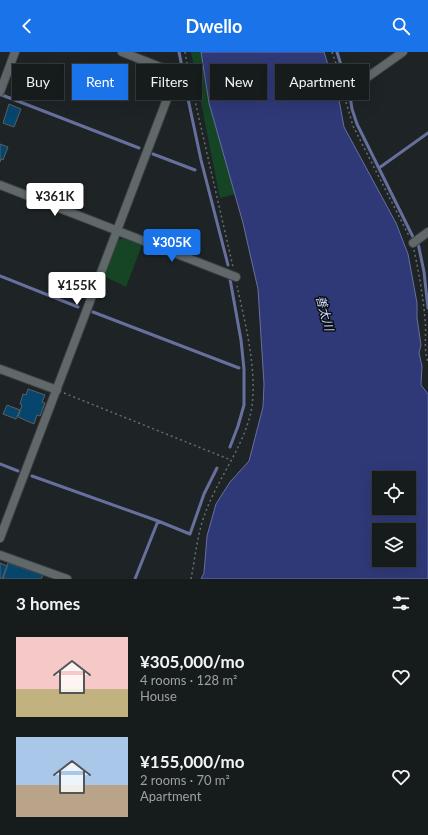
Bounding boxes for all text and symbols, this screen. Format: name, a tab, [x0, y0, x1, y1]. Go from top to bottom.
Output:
icon: back	[16, 15, 38, 37]
text: Dwello	[186, 15, 242, 37]
icon: search	[390, 15, 412, 37]
chip: Buy	[12, 64, 64, 100]
chip: Rent	[72, 64, 128, 100]
chip: Filters	[136, 64, 202, 100]
chip: New	[210, 64, 267, 100]
chip: Apartment	[275, 64, 369, 100]
pin: ¥361K	[27, 183, 83, 217]
text: ¥361K	[35, 188, 75, 204]
pin: ¥305K	[144, 229, 200, 263]
text: ¥305K	[152, 234, 192, 250]
pin: ¥155K	[49, 272, 105, 306]
text: ¥155K	[57, 277, 97, 293]
water label: 善太川	[313, 294, 337, 334]
map controls	[372, 471, 416, 567]
button: locate	[372, 471, 416, 515]
button: layers	[372, 523, 416, 567]
icon: filters	[390, 592, 412, 614]
text: 3 homes	[16, 593, 80, 614]
text: ¥305,000/mo	[140, 651, 244, 672]
icon: home	[48, 653, 96, 701]
icon: heart	[390, 666, 412, 688]
text: 4 rooms · 128 m²	[140, 672, 237, 688]
text: House	[140, 688, 177, 704]
text: ¥155,000/mo	[140, 751, 244, 772]
icon: home	[48, 753, 96, 801]
icon: heart	[390, 766, 412, 788]
text: 2 rooms · 70 m²	[140, 772, 230, 788]
text: Apartment	[140, 788, 201, 804]

